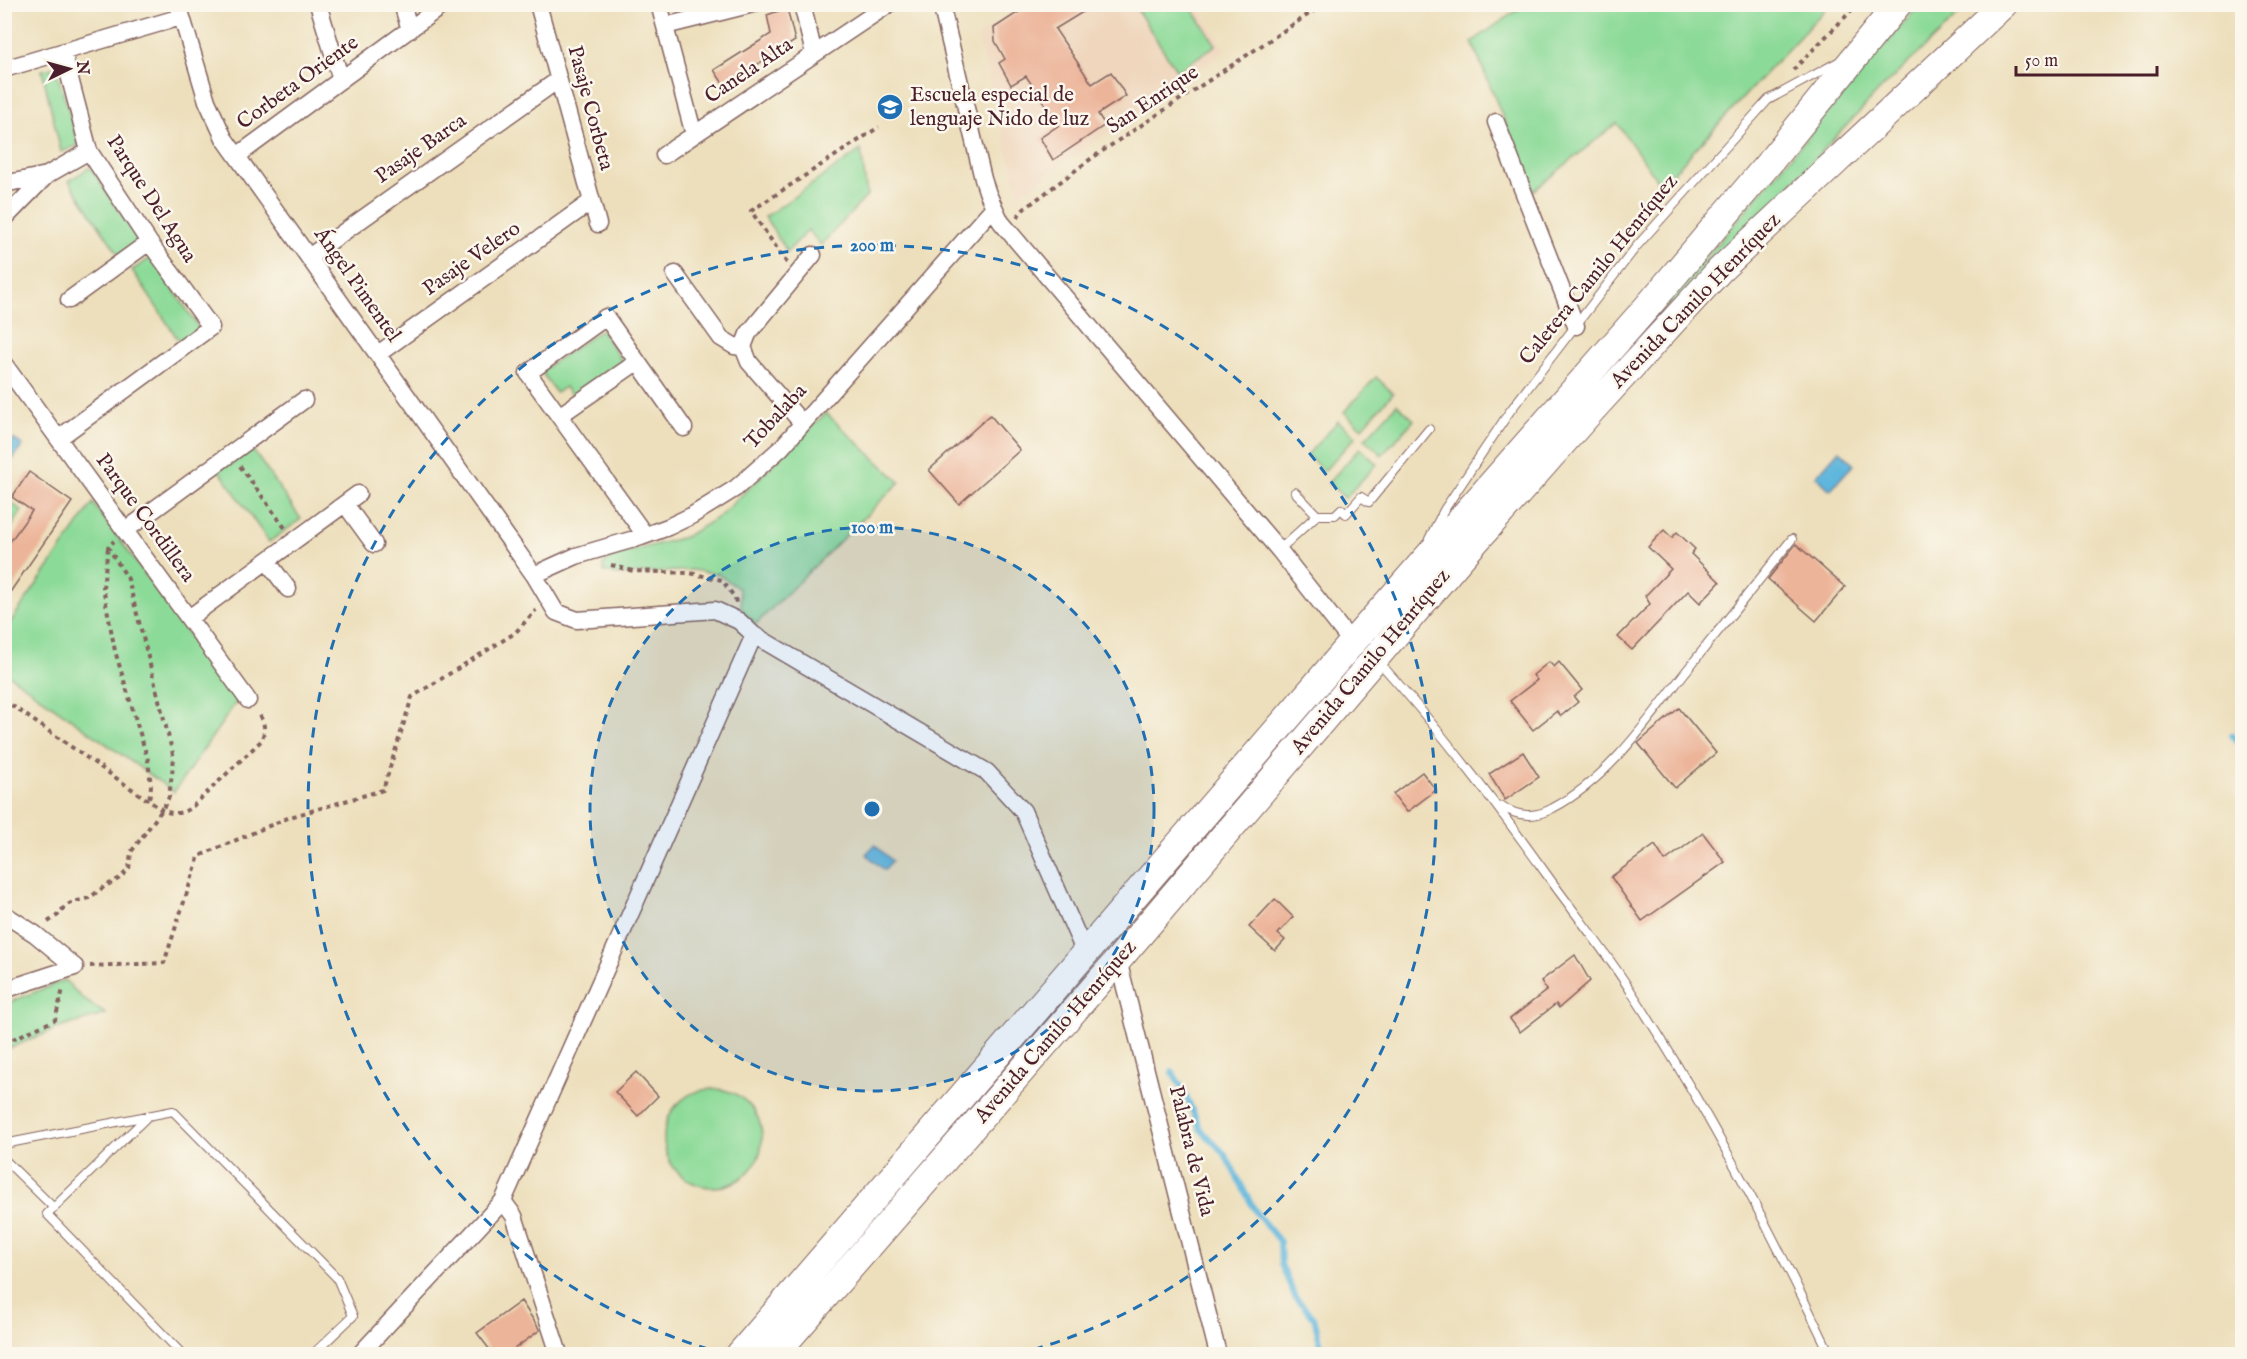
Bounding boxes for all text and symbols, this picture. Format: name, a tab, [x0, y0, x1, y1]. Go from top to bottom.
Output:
street label: Corbeta Oriente	[232, 30, 364, 136]
street label: Canela Alta	[700, 31, 799, 110]
north arrow	[39, 39, 99, 99]
scale bar	[2016, 39, 2157, 77]
street label: Pasaje Corbeta	[560, 43, 620, 174]
text: 50 m	[2025, 50, 2058, 73]
text: N	[71, 59, 93, 76]
street label: San Enrique	[1102, 59, 1205, 141]
place label: Escuela especial de lenguaje Nido de luz	[910, 82, 1090, 133]
school or university icon: Escuela especial de lenguaje Nido de luz	[875, 92, 905, 122]
street label: Pasaje Barca	[370, 107, 473, 190]
street label: Parque Del Agua	[100, 130, 203, 269]
street label: Caletera Camilo Henríquez	[1514, 169, 1684, 371]
street label: Avenida Camilo Henríquez	[1604, 207, 1787, 395]
street label: Pasaje Velero	[418, 215, 526, 303]
street label: Ángel Pimentel	[307, 221, 407, 348]
text: 200 m	[850, 235, 894, 258]
street label: Tobalaba	[739, 378, 814, 456]
street label: Parque Cordillera	[89, 448, 201, 589]
text: 100 m	[851, 517, 893, 540]
street label: Avenida Camilo Henríquez	[1285, 563, 1457, 761]
centre of rings	[862, 799, 882, 819]
street label: Avenida Camilo Henríquez	[968, 935, 1143, 1130]
street label: Palabra de Vida	[1162, 1083, 1220, 1220]

